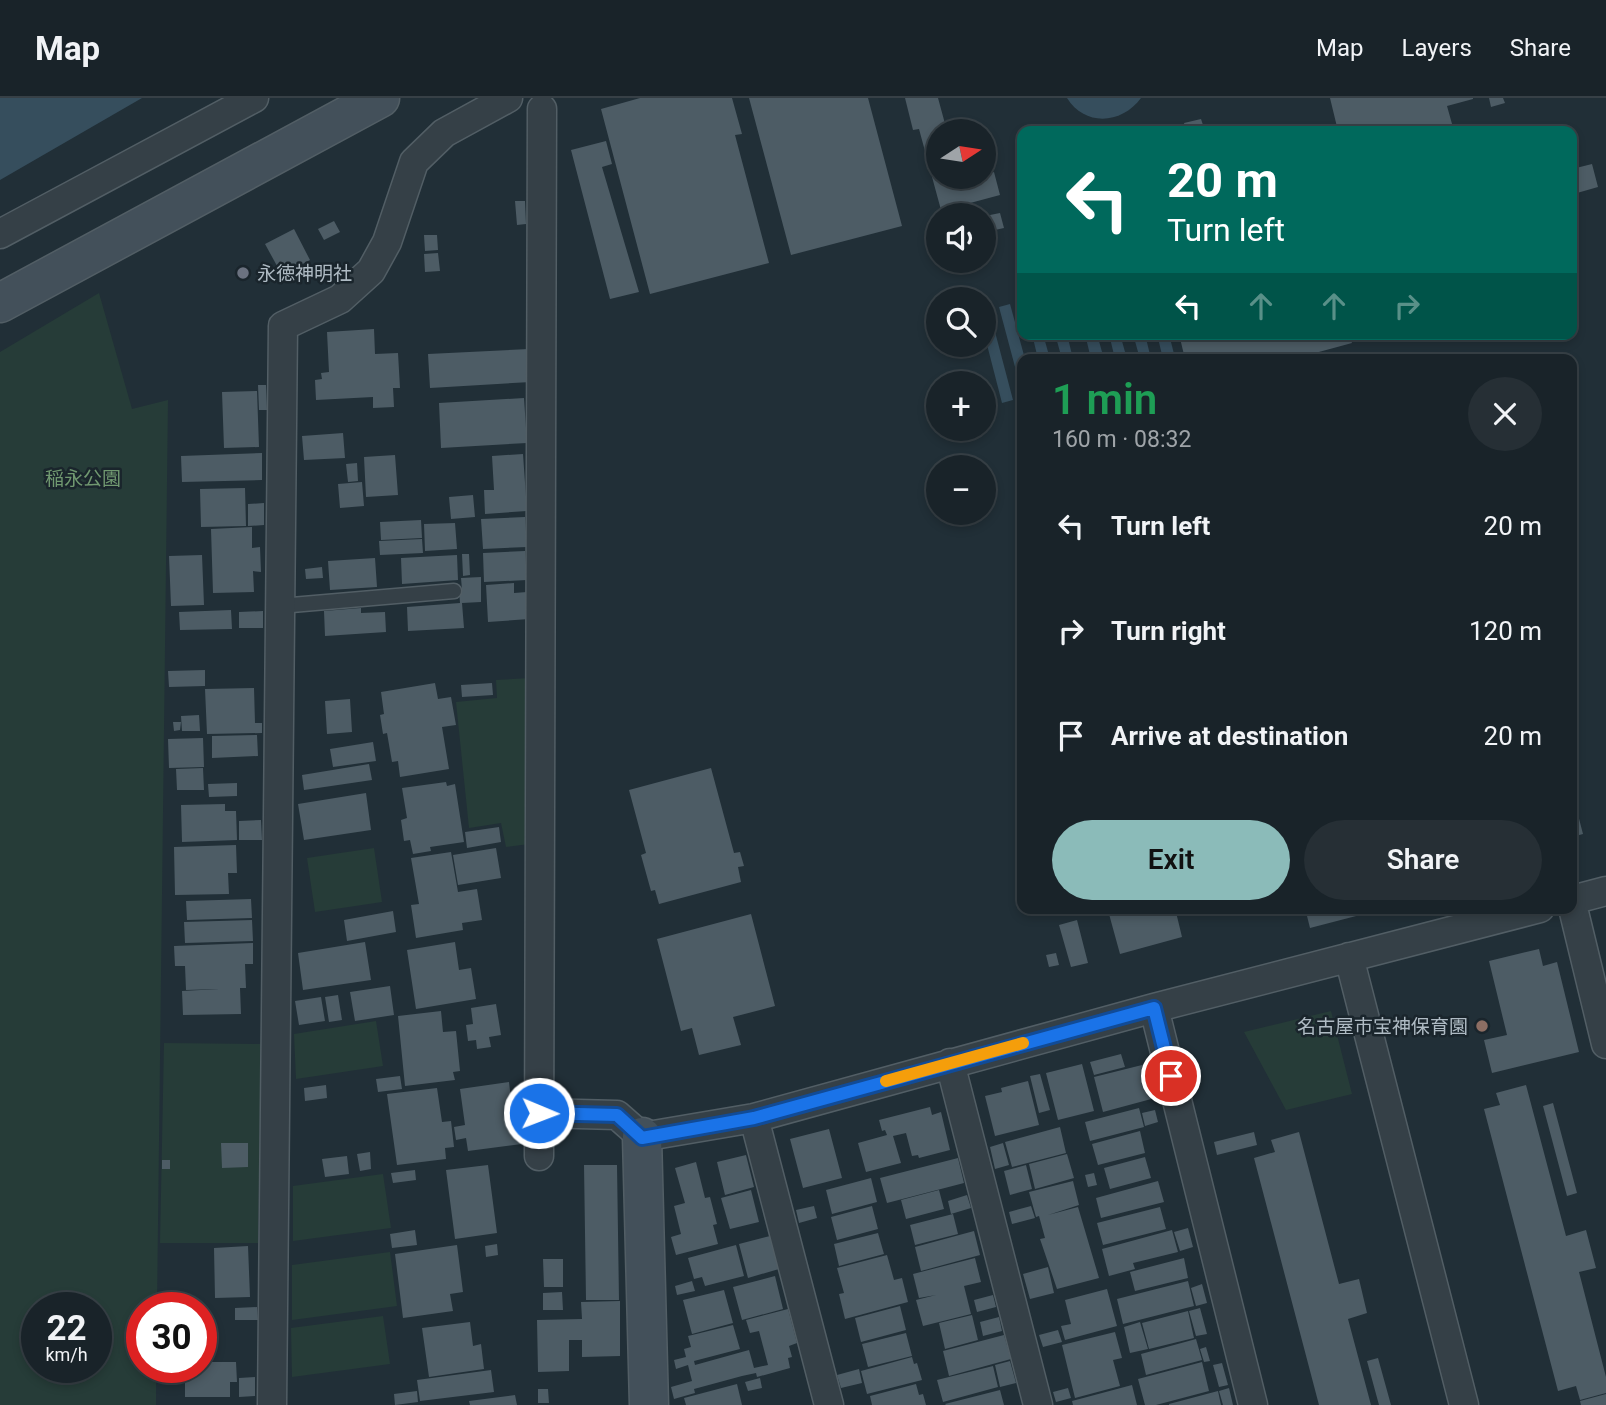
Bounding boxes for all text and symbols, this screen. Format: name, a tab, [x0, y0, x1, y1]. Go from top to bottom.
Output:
text: Map	[35, 29, 100, 68]
text: Map	[1316, 34, 1364, 62]
text: Layers	[1402, 34, 1472, 62]
text: Share	[1510, 34, 1571, 62]
north arrow	[926, 119, 996, 189]
map controls	[926, 119, 996, 525]
text: 20 m	[1167, 152, 1278, 209]
icon: left	[1052, 154, 1143, 245]
button: sound	[926, 203, 996, 273]
text: Turn left	[1167, 211, 1285, 249]
place label: 永徳神明社	[257, 262, 352, 285]
marker: 永徳神明社	[235, 265, 251, 281]
button: search	[926, 287, 996, 357]
icon: left	[1169, 287, 1207, 325]
icon: ahead	[1242, 287, 1280, 325]
icon: ahead	[1315, 287, 1353, 325]
icon: right	[1388, 287, 1426, 325]
button: +	[926, 371, 996, 441]
text: 1 min	[1052, 375, 1157, 424]
button: close	[1468, 377, 1542, 451]
text: 160 m · 08:32	[1052, 426, 1191, 453]
button: −	[926, 455, 996, 525]
park label: 稲永公園	[45, 467, 121, 490]
icon: left	[1052, 507, 1090, 545]
text: Turn left	[1111, 511, 1210, 541]
text: 20 m	[1484, 511, 1542, 541]
icon: right	[1052, 612, 1090, 650]
text: Turn right	[1111, 616, 1226, 646]
text: 120 m	[1469, 616, 1542, 646]
icon: arrive	[1052, 717, 1090, 755]
text: Arrive at destination	[1111, 721, 1348, 751]
text: 20 m	[1484, 721, 1542, 751]
button: Exit	[1052, 820, 1290, 900]
button: Share	[1304, 820, 1542, 900]
place label: 名古屋市宝神保育園	[1297, 1015, 1468, 1038]
marker: 名古屋市宝神保育園	[1474, 1018, 1490, 1034]
pin	[1141, 1046, 1201, 1106]
icon: arrive	[1152, 1057, 1190, 1095]
position arrow	[502, 1076, 576, 1150]
speed limit sign: 30	[126, 1292, 217, 1383]
text: 22	[46, 1308, 87, 1349]
text: km/h	[45, 1344, 88, 1365]

